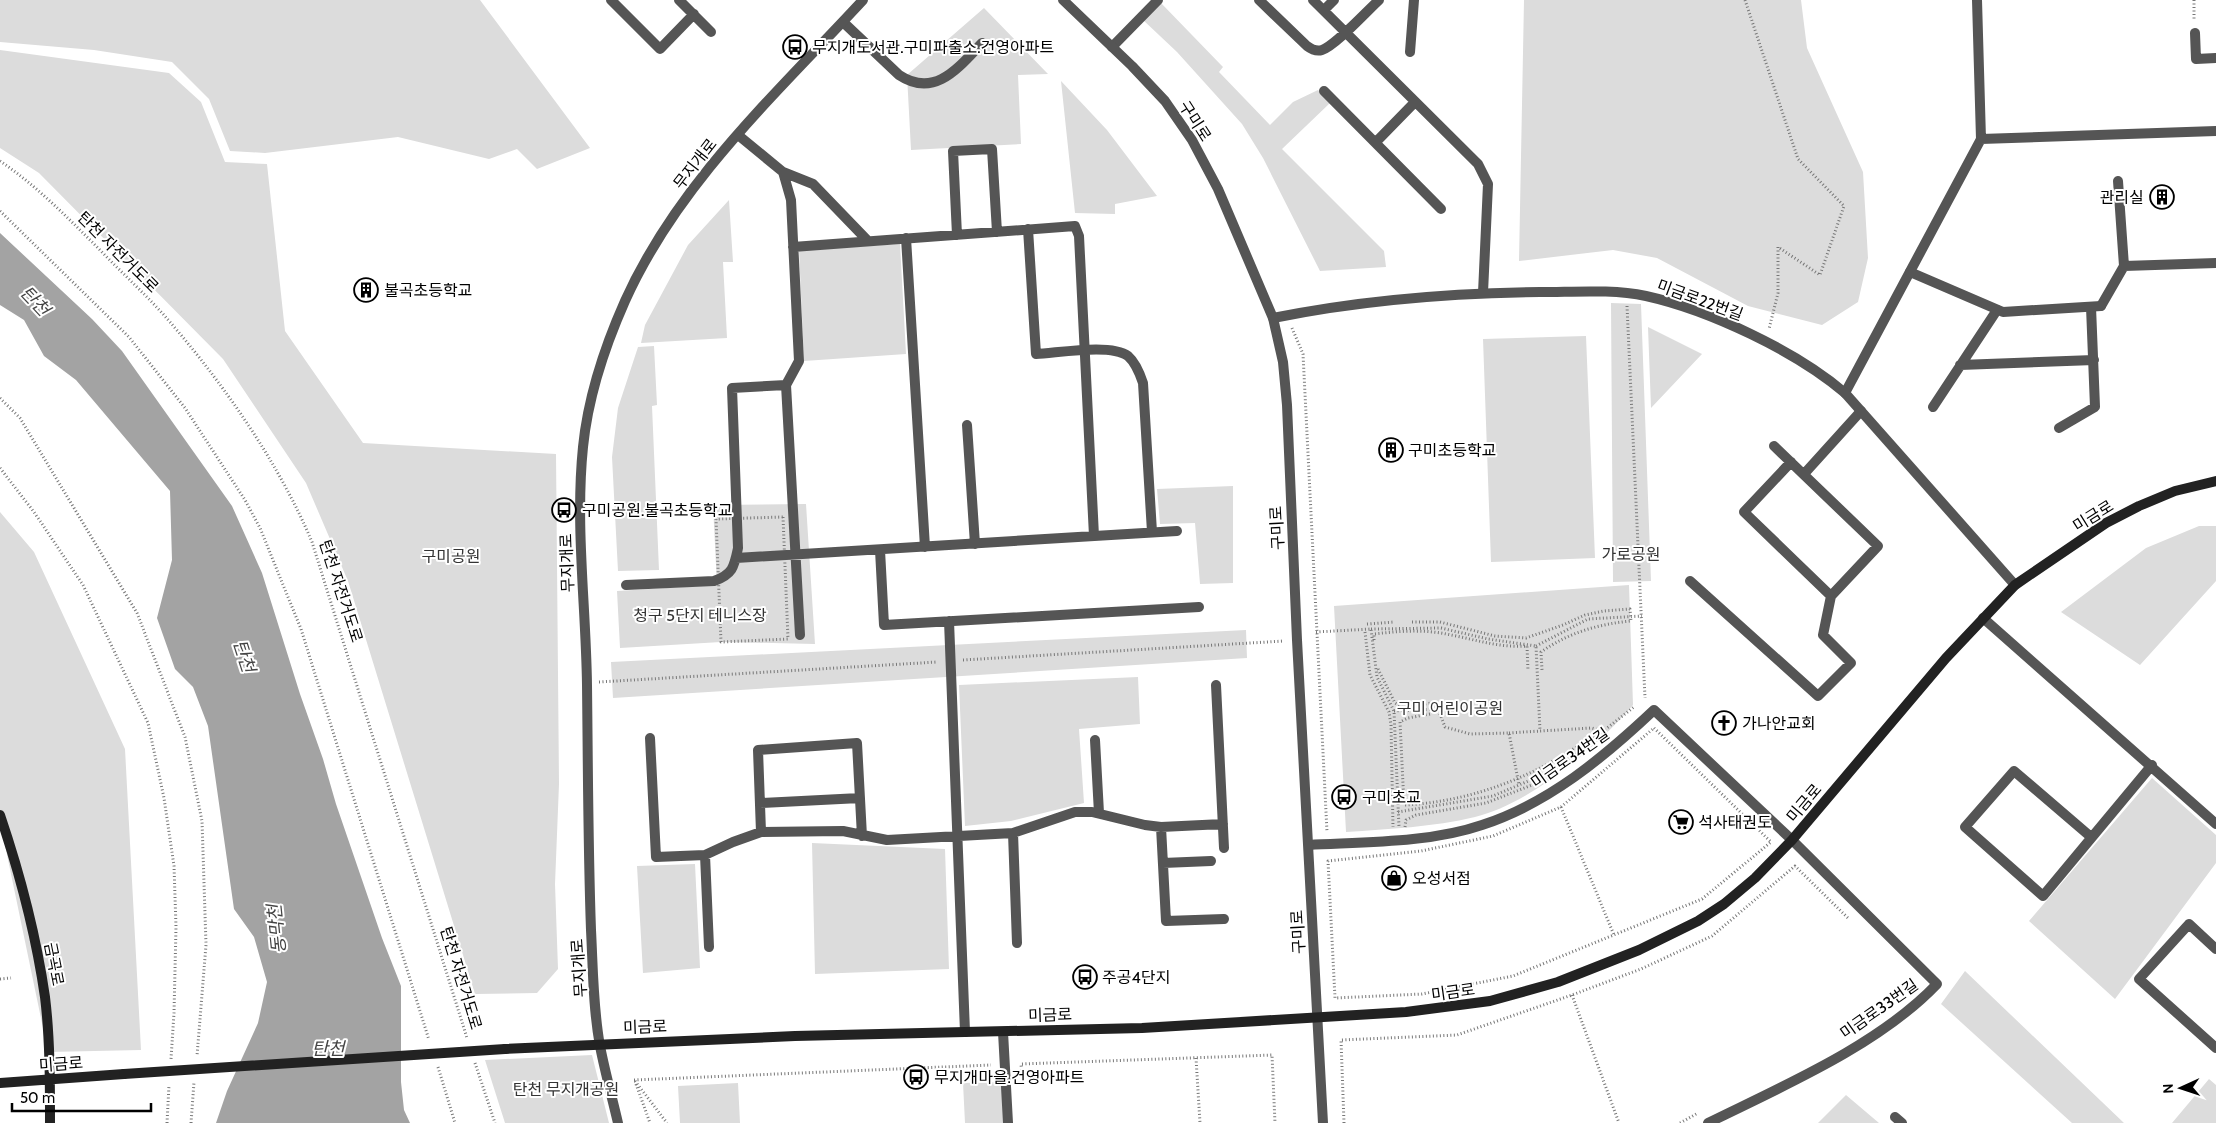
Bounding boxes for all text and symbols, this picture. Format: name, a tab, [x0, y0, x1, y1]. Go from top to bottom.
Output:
bus stop icon: 무지개도서관.구미파출소.건영아파트	[782, 34, 808, 60]
place label: 무지개도서관.구미파출소.건영아파트	[812, 38, 1054, 57]
street label: 구미로	[1175, 97, 1215, 145]
street label: 무지개로	[669, 135, 721, 193]
building icon: 관리실	[2149, 184, 2175, 210]
place label: 관리실	[2100, 188, 2144, 207]
street label: 탄천 자전거도로	[74, 208, 163, 297]
street label: 미금로22번길	[1654, 276, 1746, 324]
building icon: 불곡초등학교	[353, 277, 379, 303]
water label: 탄천	[16, 281, 56, 322]
place label: 불곡초등학교	[384, 281, 472, 300]
building icon: 구미초등학교	[1378, 437, 1404, 463]
place label: 구미초등학교	[1408, 441, 1496, 460]
street label: 미금로	[2069, 496, 2117, 536]
bus stop icon: 구미공원.불곡초등학교	[551, 497, 577, 523]
place label: 구미공원.불곡초등학교	[582, 501, 733, 520]
street label: 구미로	[1266, 505, 1288, 551]
street label: 무지개로	[556, 533, 578, 593]
street label: 탄천 자전거도로	[315, 537, 367, 645]
park label: 가로공원	[1602, 545, 1660, 564]
park label: 구미공원	[422, 547, 480, 566]
park label: 청구 5단지 테니스장	[633, 606, 767, 625]
water label: 탄천	[228, 637, 260, 677]
park label: 구미 어린이공원	[1397, 699, 1503, 718]
church icon: 가나안교회	[1711, 710, 1737, 736]
place label: 가나안교회	[1742, 714, 1816, 733]
street label: 미금로34번길	[1527, 724, 1613, 792]
street label: 미금로	[1783, 780, 1826, 826]
bus stop icon: 구미초교	[1331, 784, 1357, 810]
place label: 구미초교	[1362, 788, 1421, 807]
supermarket icon: 석사태권도	[1668, 809, 1694, 835]
place label: 석사태권도	[1698, 813, 1772, 832]
shop icon: 오성서점	[1381, 865, 1407, 891]
place label: 오성서점	[1412, 869, 1471, 888]
water label: 동막천	[263, 901, 291, 955]
street label: 구미로	[1287, 909, 1309, 955]
street label: 탄천 자전거도로	[436, 924, 486, 1032]
street label: 무지개로	[567, 938, 591, 998]
street label: 금곡로	[40, 941, 68, 988]
bus stop icon: 주공4단지	[1072, 964, 1098, 990]
place label: 주공4단지	[1102, 968, 1170, 987]
street label: 미금로33번길	[1836, 975, 1922, 1043]
street label: 미금로	[1430, 979, 1476, 1004]
street label: 미금로	[1028, 1005, 1073, 1025]
street label: 미금로	[623, 1017, 668, 1037]
water label: 탄천	[311, 1038, 347, 1060]
street label: 미금로	[38, 1053, 84, 1075]
north arrow	[2156, 1063, 2206, 1113]
bus stop icon: 무지개마을.건영아파트	[903, 1064, 929, 1090]
place label: 무지개마을.건영아파트	[934, 1068, 1085, 1087]
scale bar	[12, 1080, 151, 1112]
park label: 탄천 무지개공원	[513, 1080, 619, 1099]
text: N	[2159, 1083, 2177, 1094]
text: 50 m	[20, 1089, 55, 1107]

